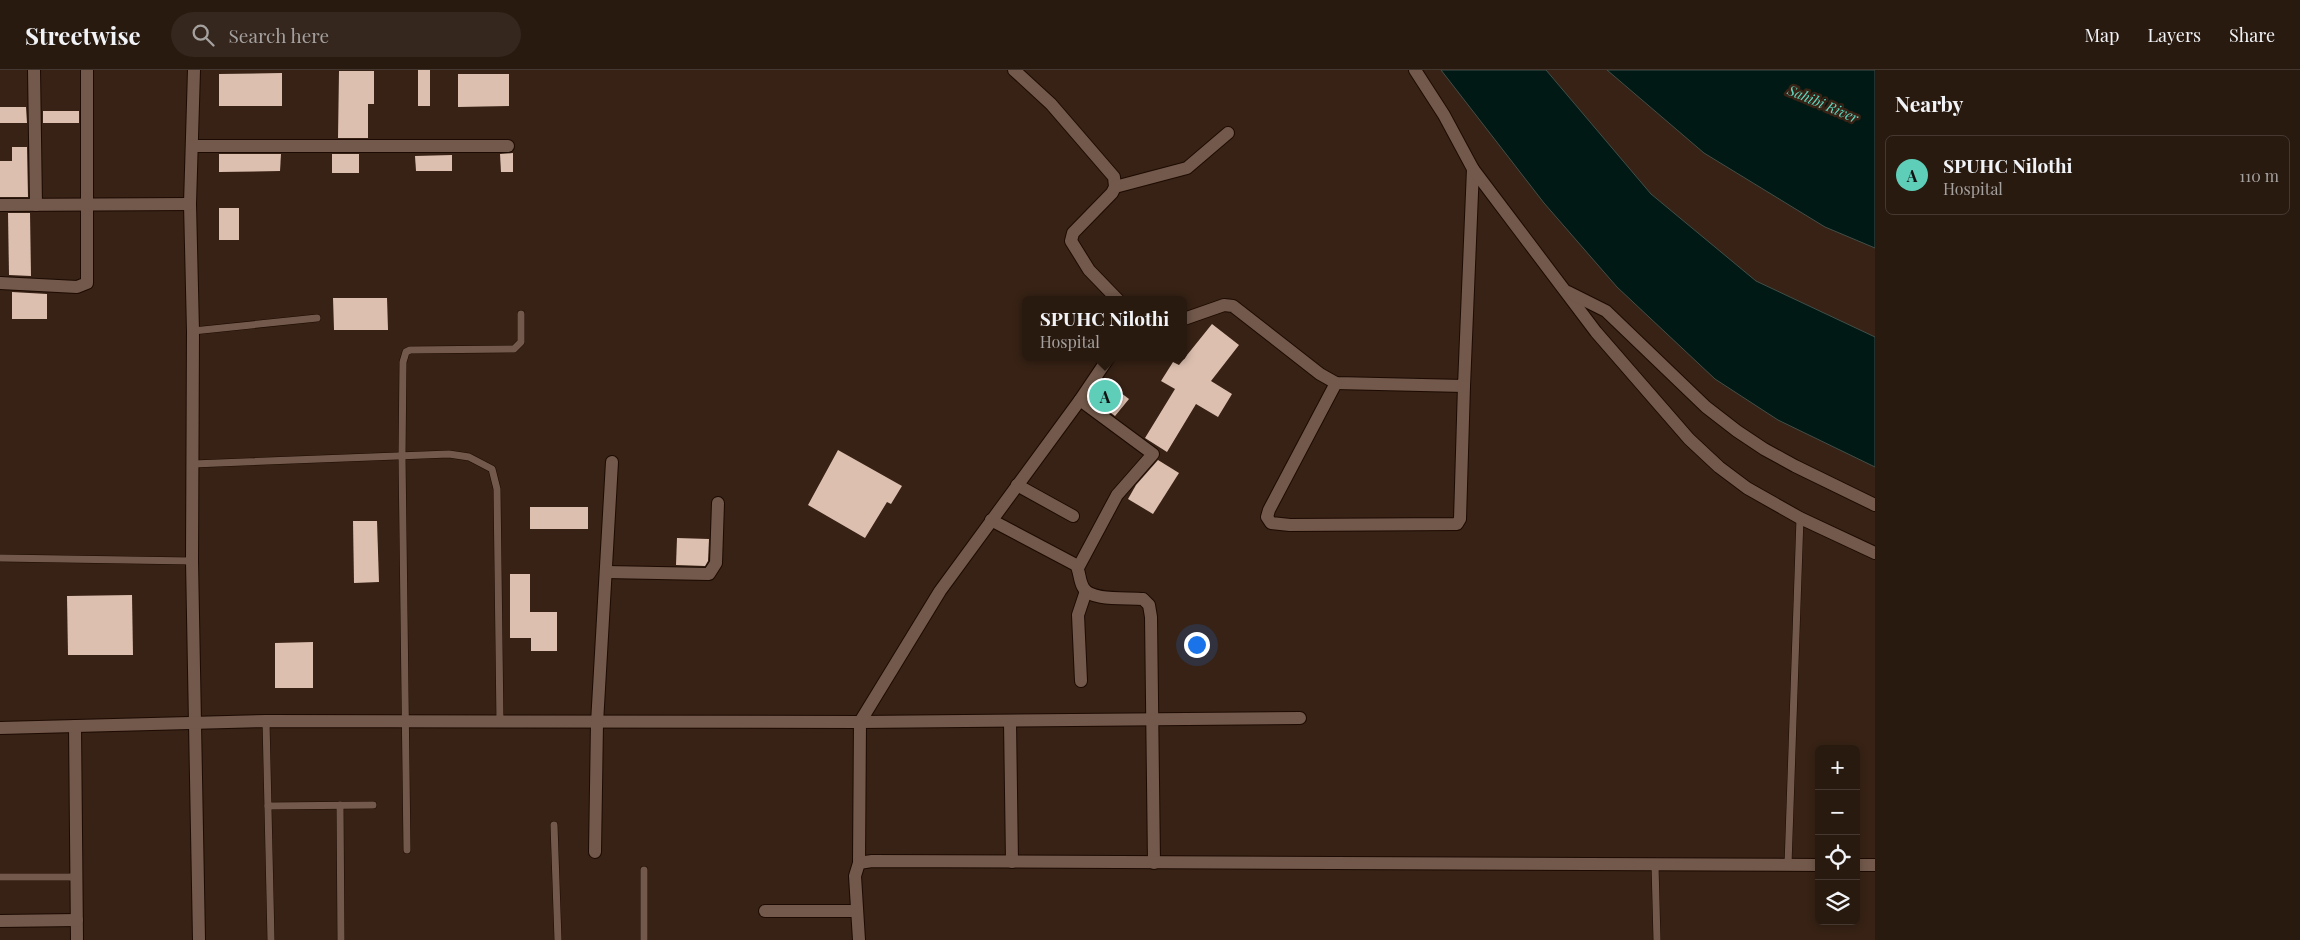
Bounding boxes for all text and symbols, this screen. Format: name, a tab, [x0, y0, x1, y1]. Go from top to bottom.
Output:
search box	[171, 12, 521, 57]
text: Streetwise	[25, 19, 141, 51]
icon: search	[189, 21, 217, 49]
text: Search here	[229, 22, 329, 48]
text: Map	[2084, 23, 2119, 47]
text: Layers	[2147, 23, 2201, 47]
text: Share	[2229, 23, 2275, 47]
water label: Sahibi River	[1784, 80, 1862, 127]
text: Nearby	[1895, 89, 1964, 117]
text: SPUHC Nilothi	[1943, 152, 2072, 178]
text: A	[1907, 165, 1917, 186]
text: 110 m	[2239, 165, 2279, 186]
text: Hospital	[1943, 178, 2003, 199]
popup	[1022, 296, 1187, 361]
text: SPUHC Nilothi	[1040, 305, 1169, 331]
text: Hospital	[1040, 331, 1100, 352]
pin: A	[1089, 377, 1121, 415]
your location	[1184, 632, 1210, 658]
map controls	[1815, 745, 1860, 925]
button: +	[1815, 745, 1860, 790]
button: −	[1815, 790, 1860, 835]
button: locate	[1815, 835, 1860, 880]
button: layers	[1815, 880, 1860, 925]

